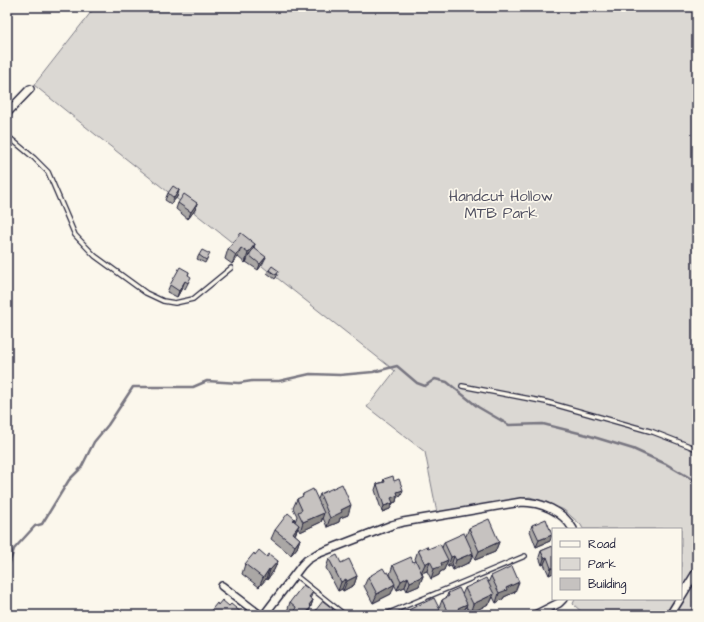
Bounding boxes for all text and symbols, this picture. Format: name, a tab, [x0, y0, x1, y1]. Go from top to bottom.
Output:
park label: Handcut Hollow MTB Park	[449, 186, 553, 224]
legend	[552, 528, 682, 600]
text: Road	[588, 536, 616, 553]
text: Park	[588, 556, 616, 573]
text: Building	[588, 576, 626, 594]

